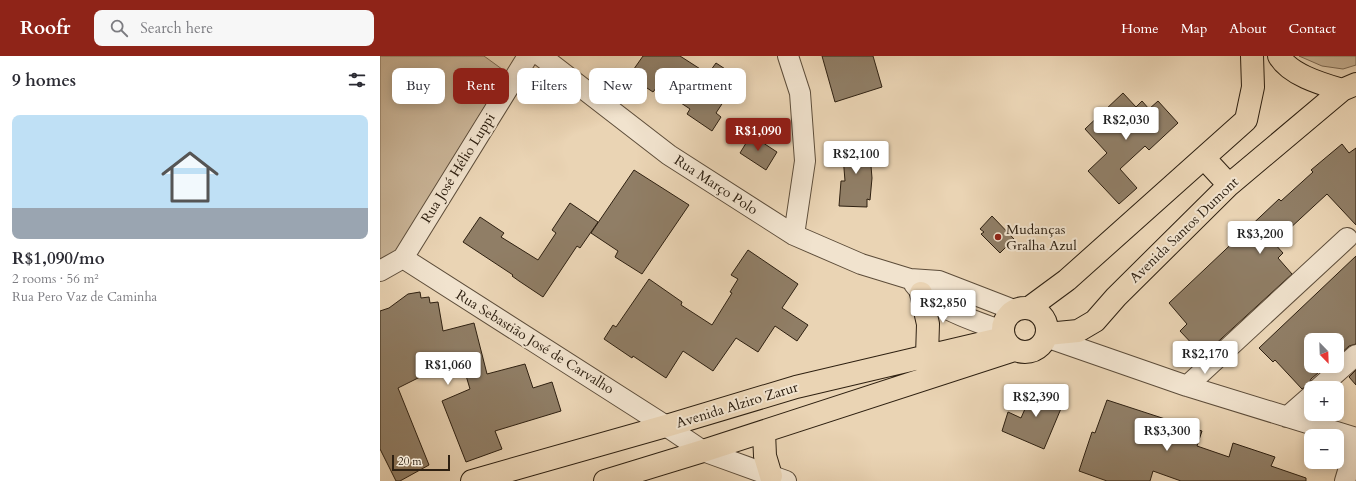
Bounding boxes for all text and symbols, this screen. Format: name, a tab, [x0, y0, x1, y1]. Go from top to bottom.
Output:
search box	[94, 10, 374, 46]
text: Roofr	[20, 15, 70, 41]
icon: search	[108, 17, 130, 39]
text: Search here	[140, 18, 213, 38]
text: Home	[1121, 19, 1159, 38]
text: Map	[1181, 19, 1207, 38]
text: About	[1229, 19, 1266, 38]
text: Contact	[1288, 19, 1336, 38]
chip: Buy	[392, 68, 445, 104]
chip: Rent	[453, 68, 509, 104]
chip: Filters	[517, 68, 581, 104]
chip: New	[589, 68, 647, 104]
chip: Apartment	[655, 68, 746, 104]
text: 9 homes	[12, 69, 76, 92]
icon: filters	[346, 69, 368, 91]
pin: R$2,030	[1089, 107, 1163, 141]
street label: Rua José Hélio Luppi	[417, 109, 500, 227]
text: R$2,030	[1103, 111, 1149, 129]
pin: R$1,090	[721, 118, 795, 152]
text: R$1,090	[735, 122, 781, 140]
icon: home	[154, 141, 226, 213]
pin: R$2,100	[819, 141, 893, 175]
text: R$2,100	[833, 145, 879, 163]
street label: Rua Março Polo	[670, 151, 762, 219]
street label: Avenida Santos Dumont	[1125, 172, 1243, 287]
place label: Mudanças Gralha Azul	[1006, 220, 1077, 255]
pin: R$3,200	[1223, 221, 1297, 255]
text: R$3,200	[1237, 225, 1283, 243]
marker: Mudanças Gralha Azul	[993, 232, 1003, 242]
text: R$1,090/mo	[12, 247, 105, 270]
text: 2 rooms · 56 m²	[12, 270, 99, 288]
street label: Rua Sebastião José de Carvalho	[452, 285, 618, 399]
text: Rua Pero Vaz de Caminha	[12, 288, 157, 306]
pin: R$2,850	[906, 290, 980, 324]
text: R$2,850	[920, 294, 966, 312]
north arrow	[1304, 333, 1344, 373]
map controls	[1304, 333, 1344, 469]
pin: R$2,170	[1168, 341, 1242, 375]
text: R$2,170	[1182, 345, 1228, 363]
pin: R$1,060	[411, 352, 485, 386]
text: R$1,060	[425, 356, 471, 374]
street label: Avenida Alziro Zarur	[674, 377, 801, 433]
button: +	[1304, 381, 1344, 421]
pin: R$2,390	[999, 384, 1073, 418]
text: R$2,390	[1013, 388, 1059, 406]
pin: R$3,300	[1130, 418, 1204, 452]
text: R$3,300	[1144, 422, 1190, 440]
button: −	[1304, 429, 1344, 469]
scale bar	[392, 453, 450, 472]
text: 20 m	[398, 454, 422, 469]

